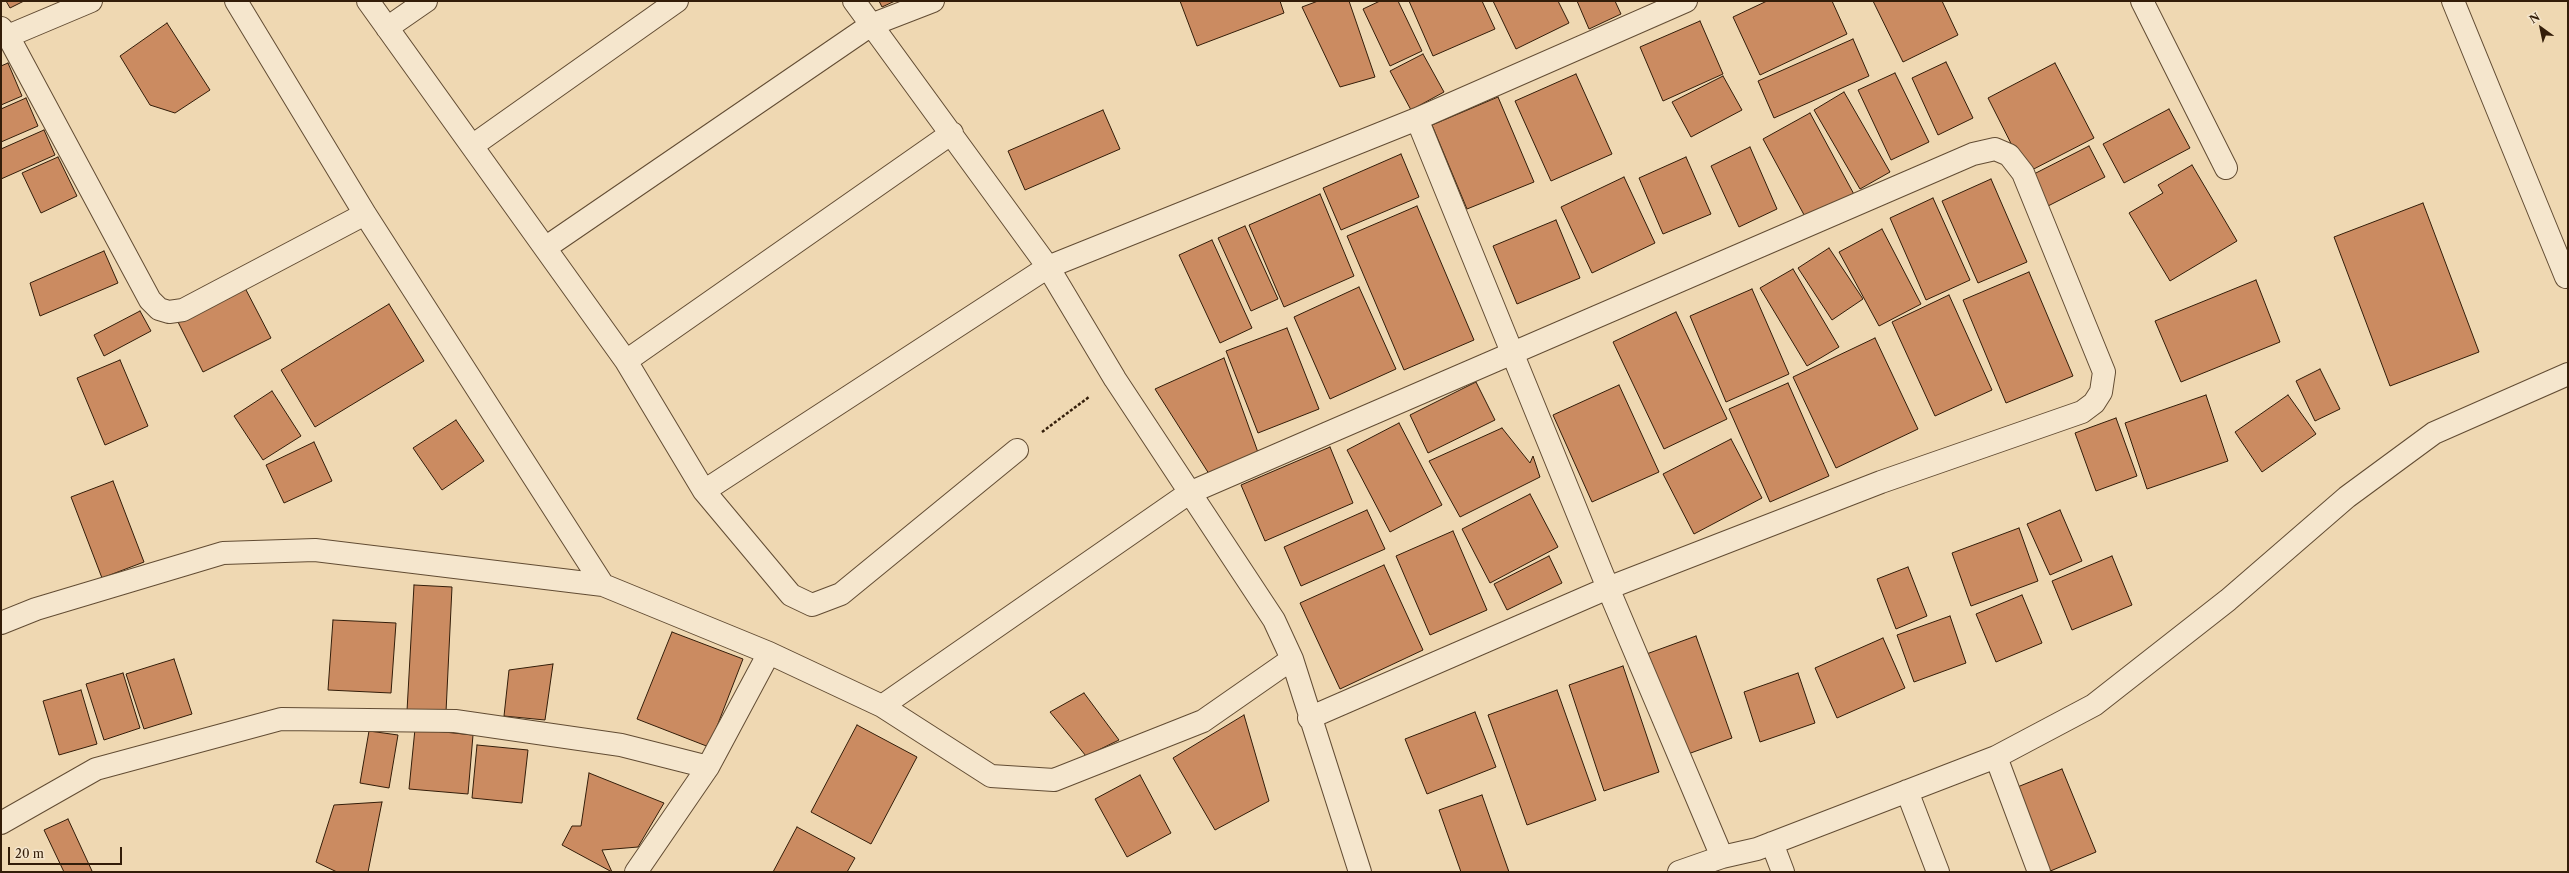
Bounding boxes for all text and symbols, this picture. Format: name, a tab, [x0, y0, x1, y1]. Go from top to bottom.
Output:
north arrow	[2521, 8, 2561, 48]
text: N	[2527, 9, 2542, 26]
scale bar	[10, 839, 124, 865]
text: 20 m	[15, 846, 44, 861]

